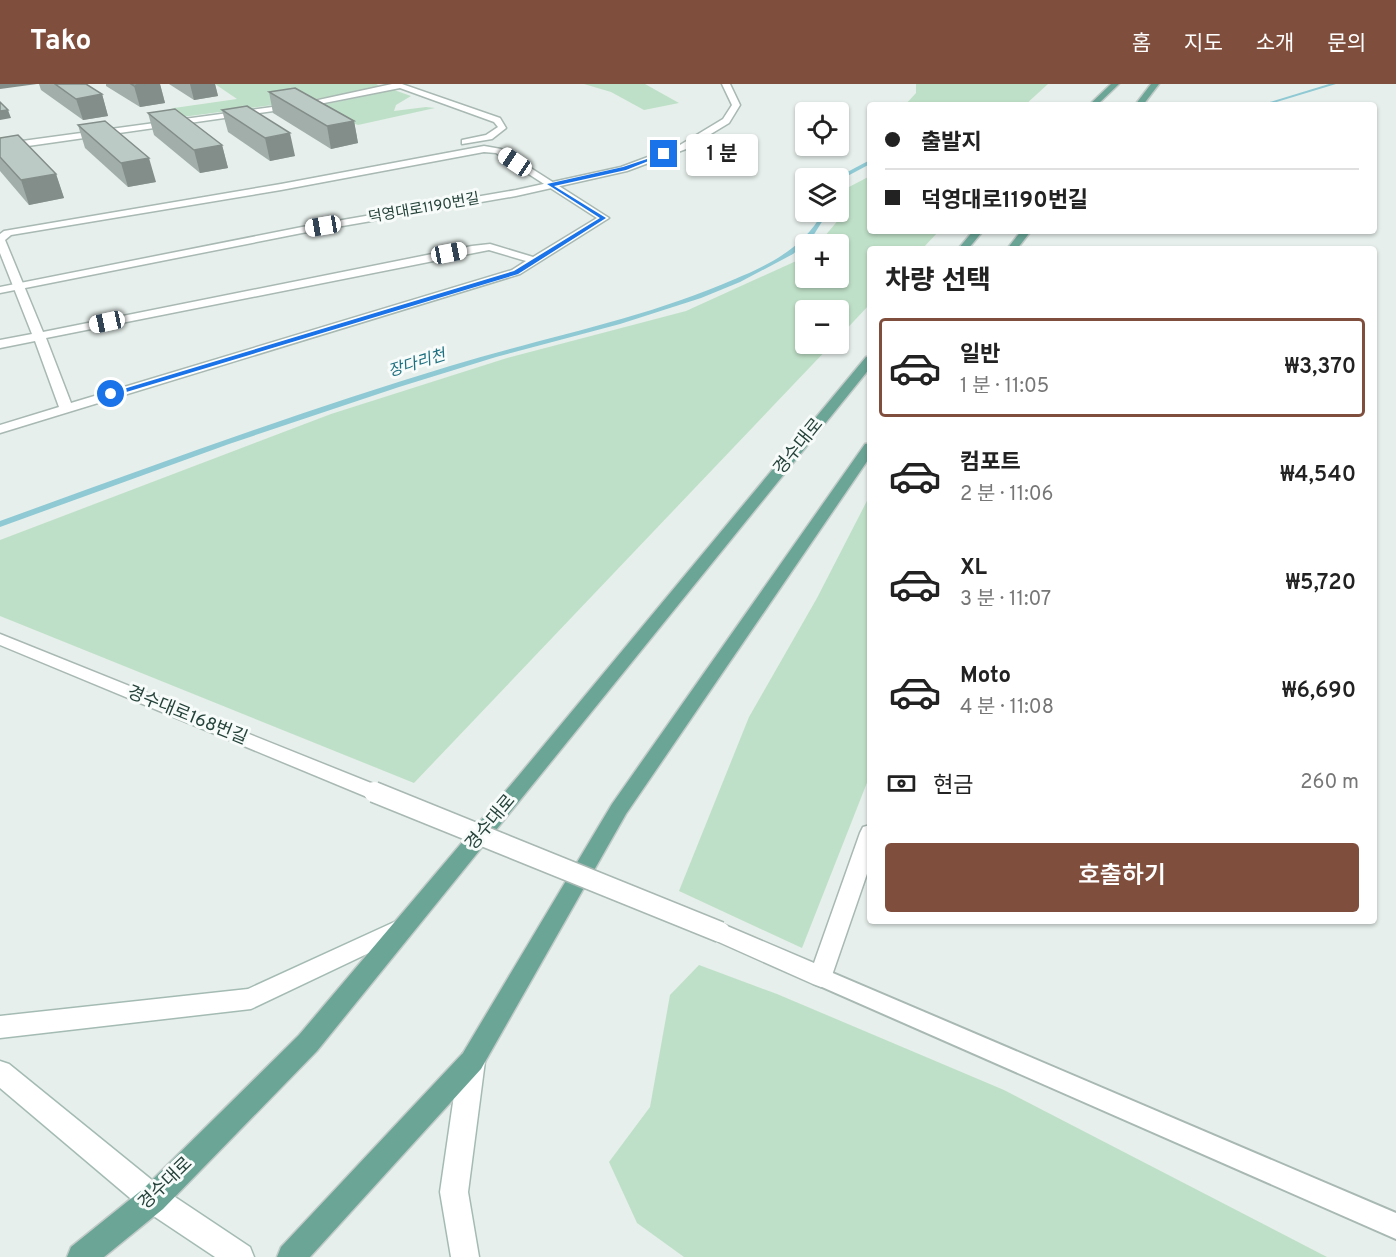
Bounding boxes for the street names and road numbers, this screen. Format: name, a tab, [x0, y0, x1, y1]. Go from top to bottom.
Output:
street label: 덕영대로1190번길	[367, 190, 481, 228]
street label: 경수대로	[769, 414, 829, 480]
street label: 경수대로168번길	[123, 681, 251, 751]
street label: 경수대로	[461, 790, 521, 856]
street label: 경수대로	[134, 1153, 198, 1215]

